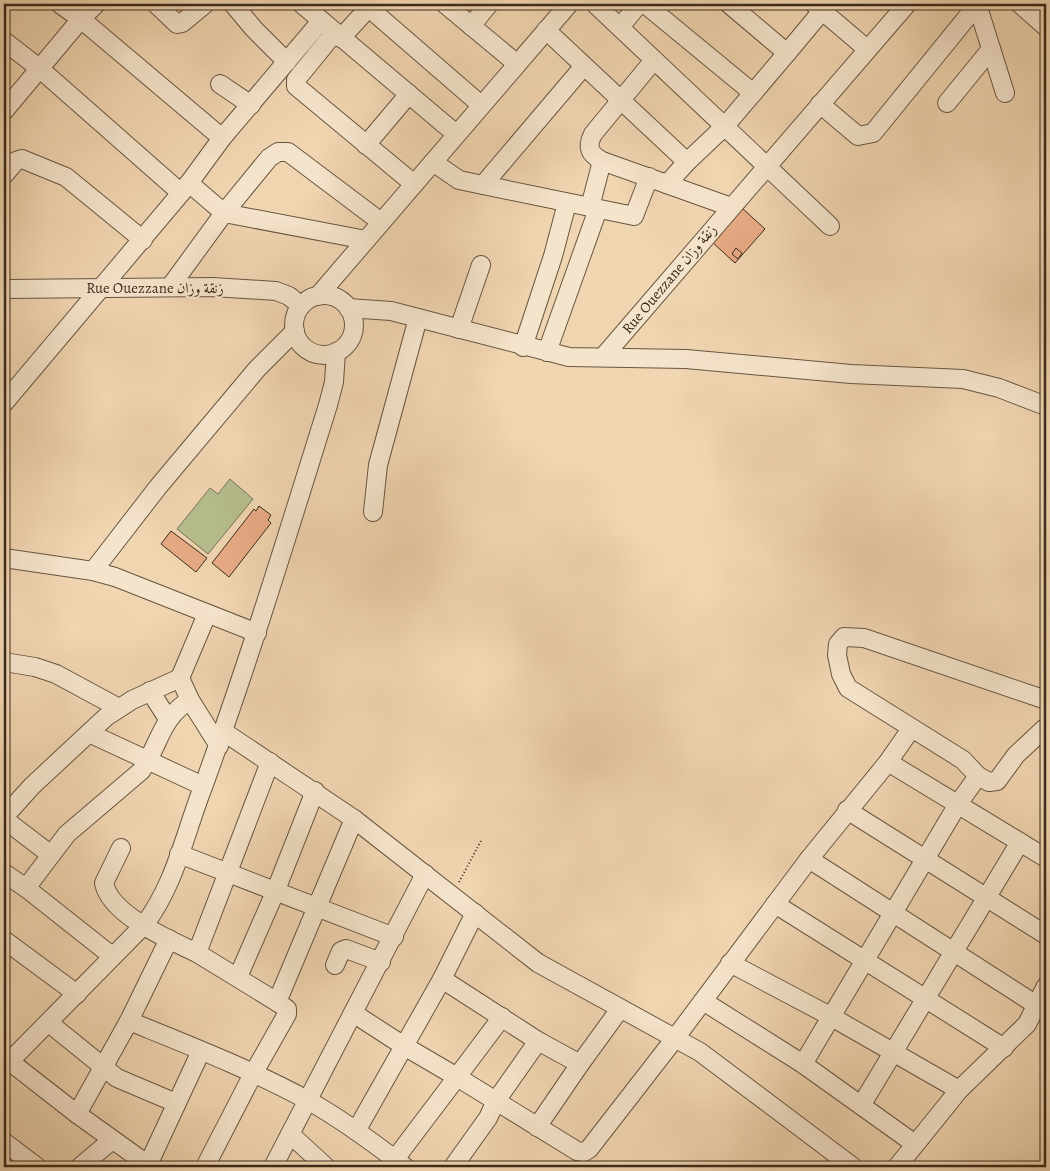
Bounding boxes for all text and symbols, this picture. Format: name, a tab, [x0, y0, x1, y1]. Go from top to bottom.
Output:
street label: Rue Ouezzane زنقة وزان	[617, 220, 721, 338]
street label: Rue Ouezzane زنقة وزان	[86, 278, 224, 298]

